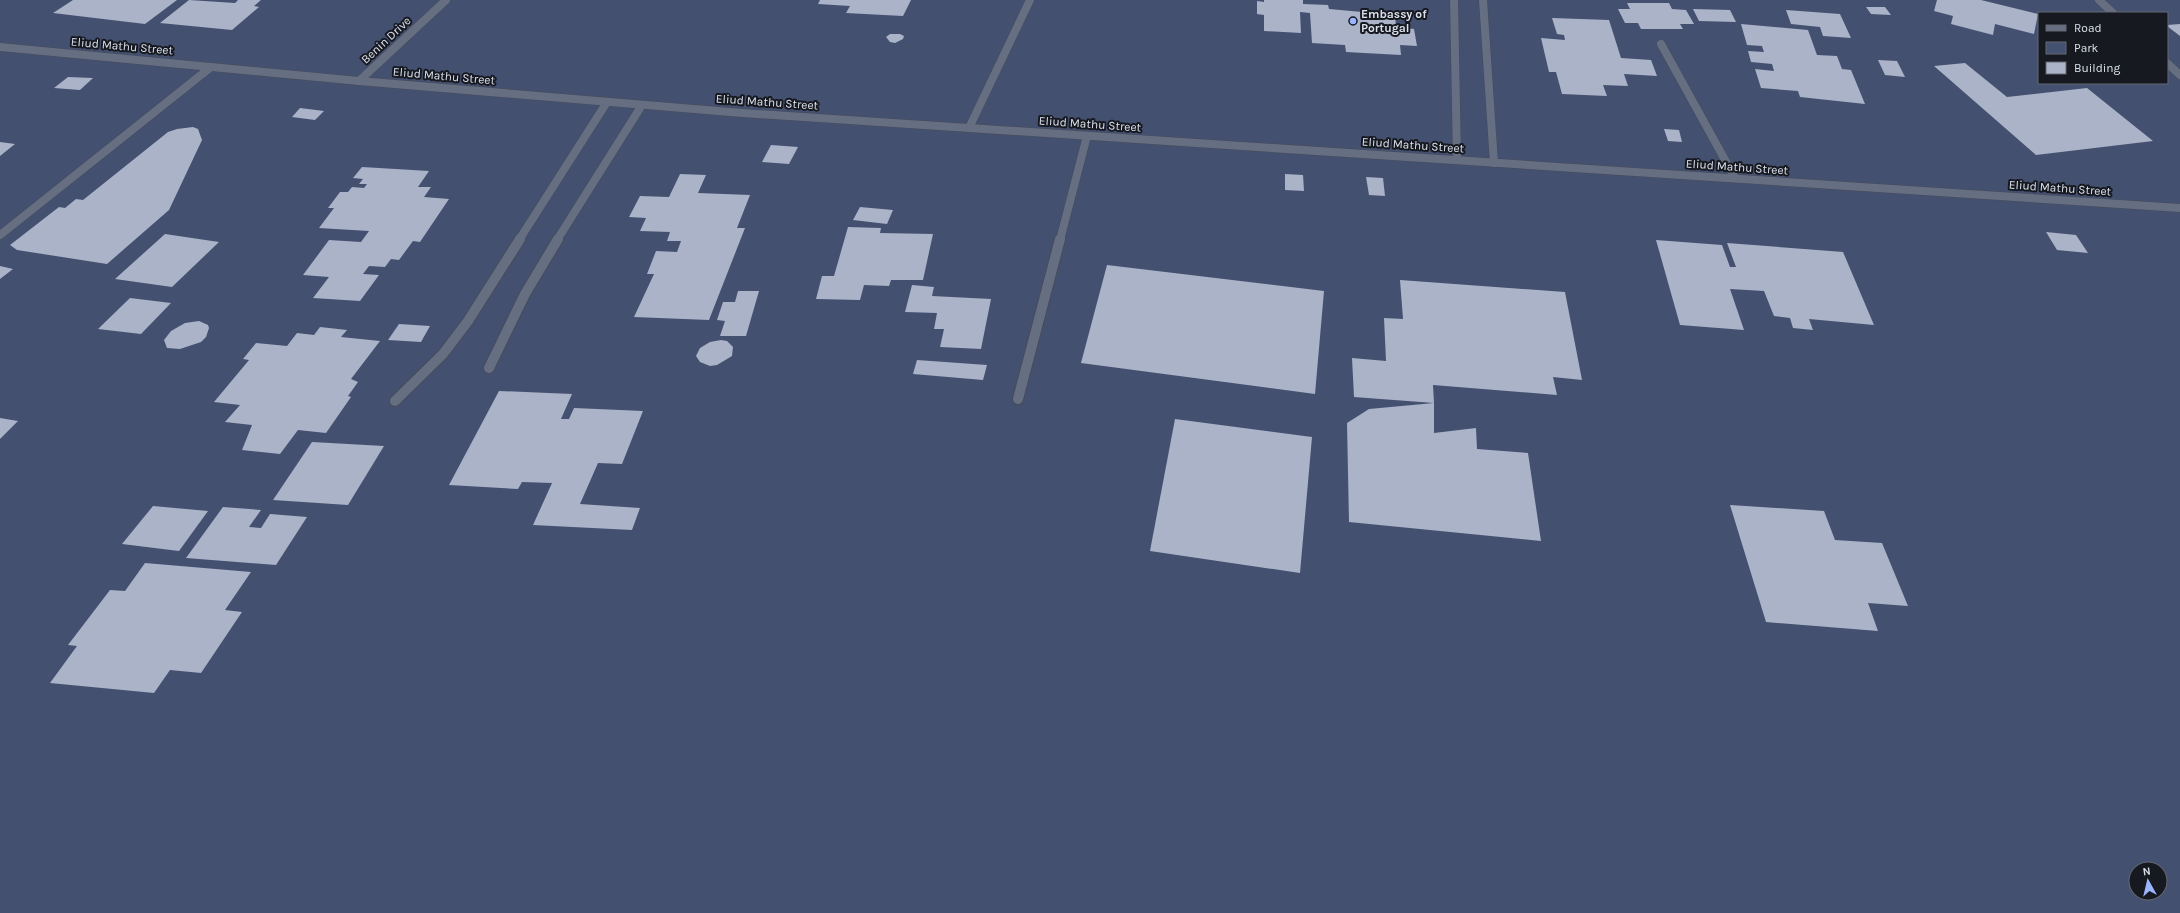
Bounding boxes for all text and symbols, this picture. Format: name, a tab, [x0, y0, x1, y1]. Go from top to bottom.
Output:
place label: Embassy of Portugal	[1361, 7, 1427, 35]
legend	[2038, 12, 2168, 84]
street label: Benin Drive	[358, 14, 414, 66]
marker: Embassy of Portugal	[1348, 16, 1358, 26]
text: Road	[2074, 21, 2102, 35]
street label: Eliud Mathu Street	[70, 35, 174, 57]
text: Park	[2074, 41, 2099, 55]
text: Building	[2074, 61, 2121, 75]
street label: Eliud Mathu Street	[392, 65, 496, 87]
street label: Eliud Mathu Street	[715, 91, 819, 113]
street label: Eliud Mathu Street	[1038, 113, 1142, 135]
street label: Eliud Mathu Street	[1361, 134, 1465, 156]
street label: Eliud Mathu Street	[1685, 156, 1789, 178]
street label: Eliud Mathu Street	[2008, 177, 2112, 199]
north arrow	[2128, 861, 2168, 901]
text: N	[2142, 865, 2151, 879]

